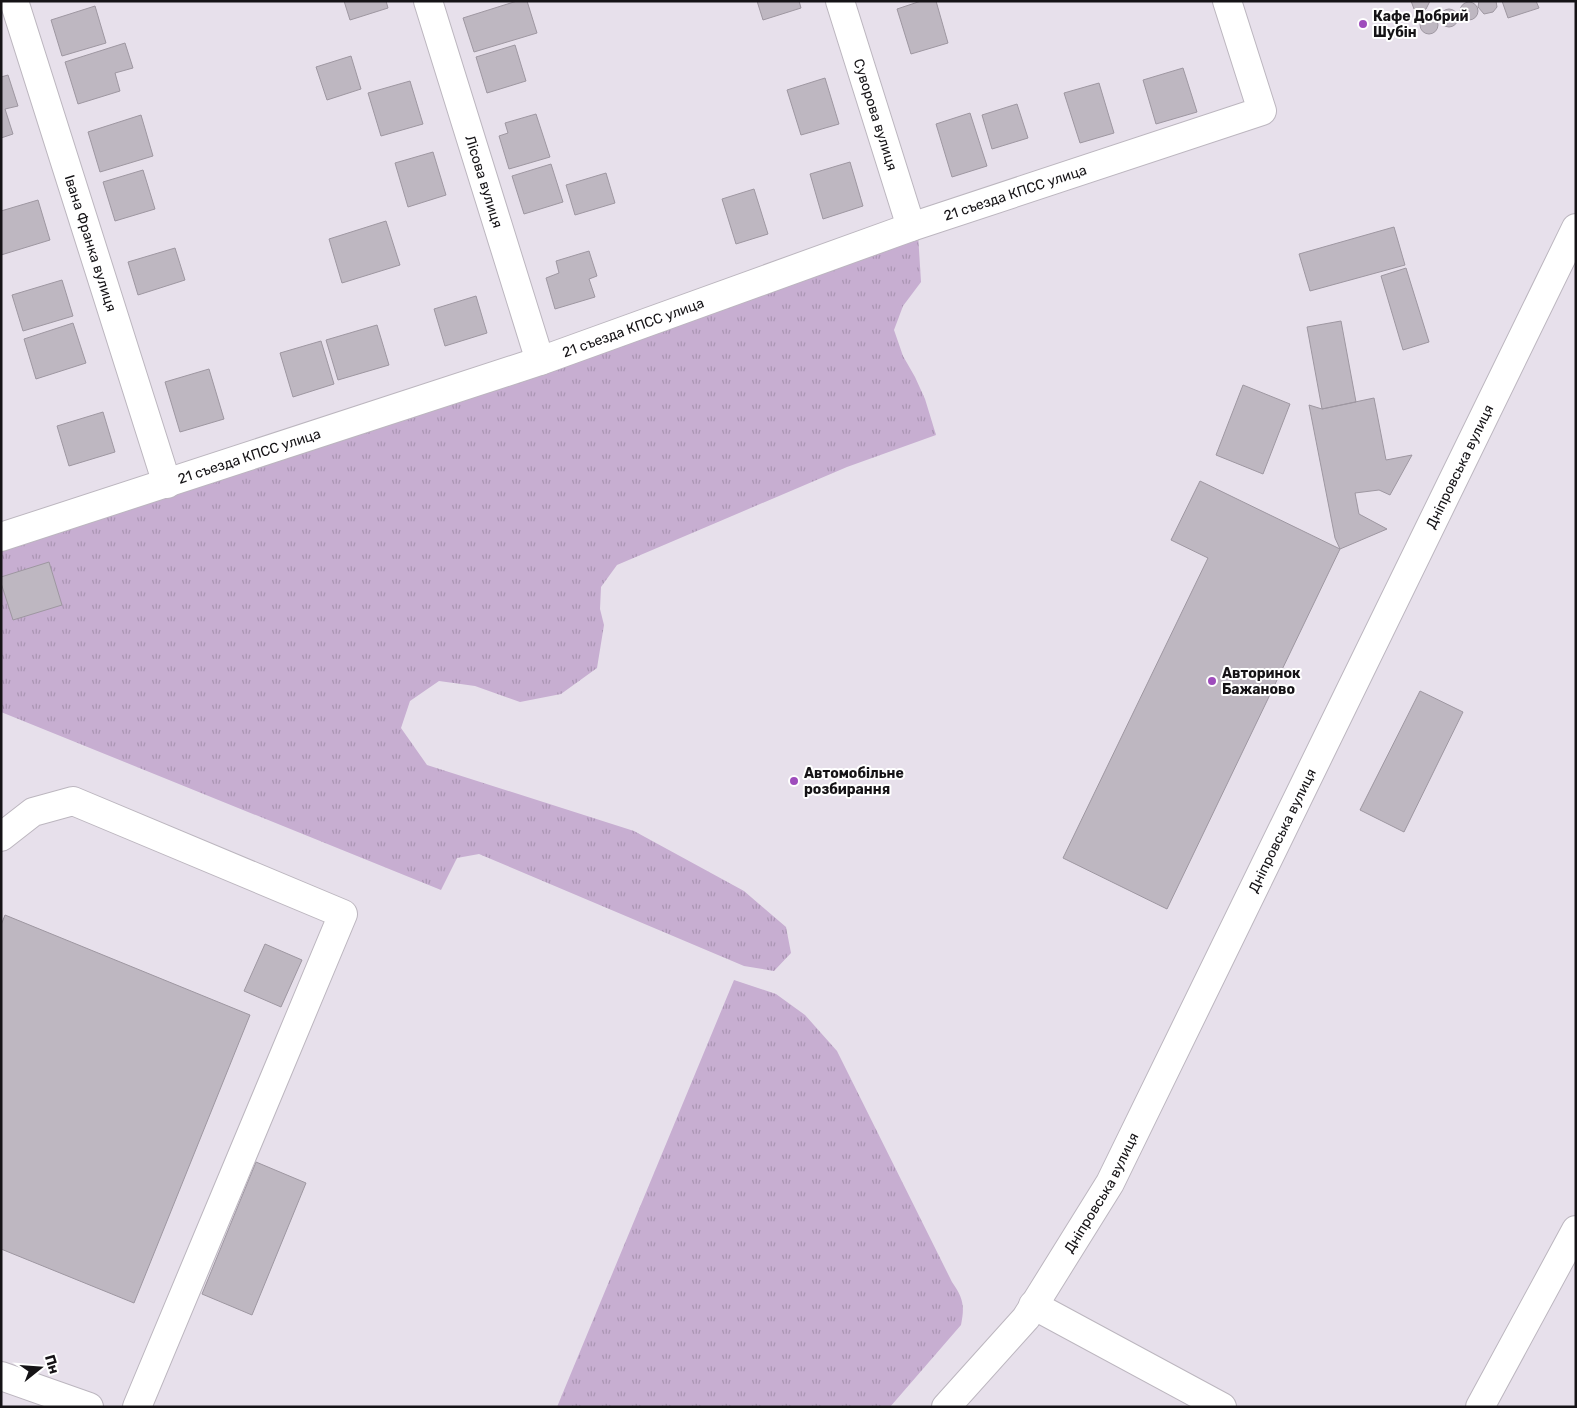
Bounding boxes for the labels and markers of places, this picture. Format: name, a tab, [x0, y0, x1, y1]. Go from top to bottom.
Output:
place label: Кафе Добрий Шубін	[1373, 8, 1469, 41]
marker: Кафе Добрий Шубін	[1357, 18, 1369, 30]
place label: Авторинок Бажаново	[1222, 665, 1301, 698]
marker: Авторинок Бажаново	[1206, 675, 1218, 687]
place label: Автомобільне розбирання	[804, 765, 904, 798]
marker: Автомобільне розбирання	[788, 775, 800, 787]

